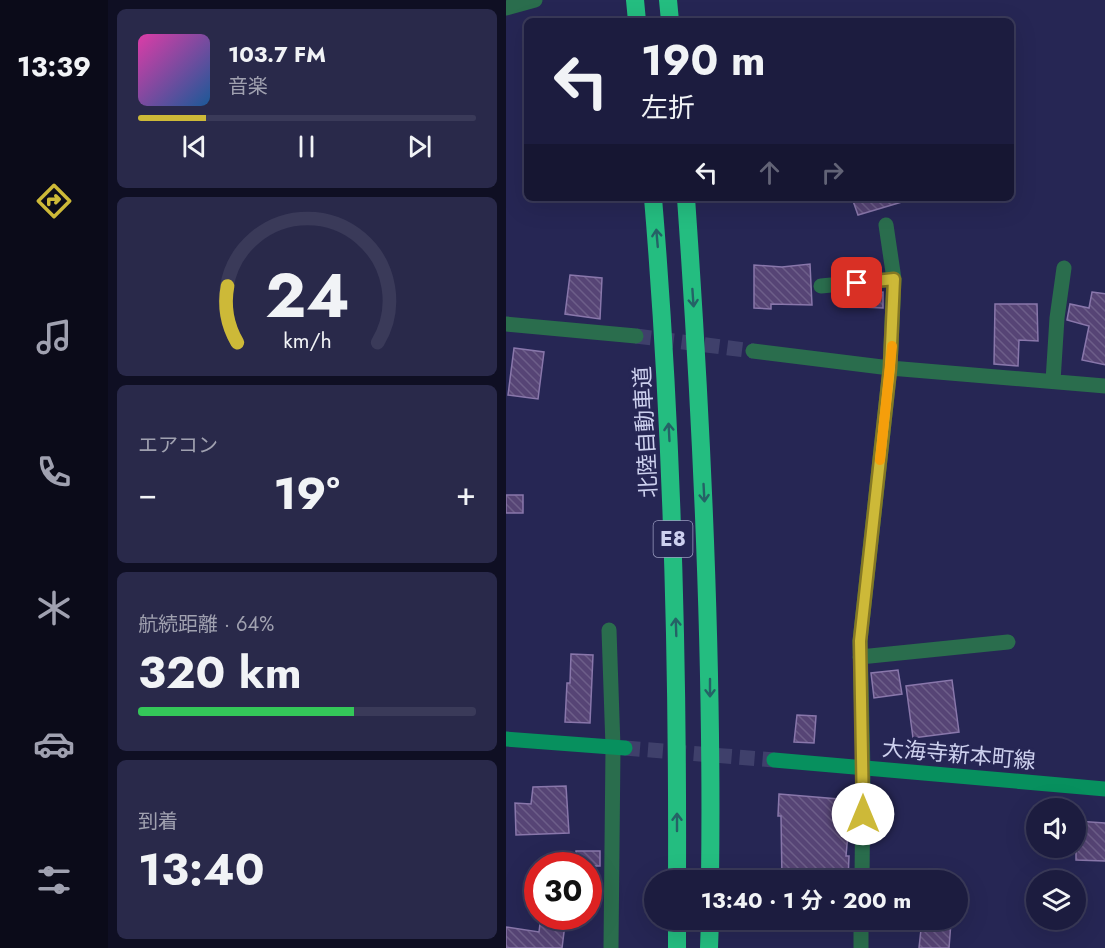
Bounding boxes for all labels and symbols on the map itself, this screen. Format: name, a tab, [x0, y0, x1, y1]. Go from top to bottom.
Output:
one-way arrow	[651, 228, 662, 248]
pin	[831, 257, 882, 308]
one-way arrow	[688, 288, 699, 308]
street label: 北陸自動車道	[626, 365, 664, 499]
one-way arrow	[664, 423, 675, 443]
one-way arrow	[699, 482, 710, 502]
road number: E8	[654, 521, 692, 557]
one-way arrow	[670, 618, 682, 638]
one-way arrow	[704, 677, 716, 697]
street label: 大海寺新本町線	[881, 731, 1037, 777]
position arrow	[831, 782, 895, 846]
one-way arrow	[671, 813, 683, 833]
speed limit sign: 30	[524, 852, 602, 930]

